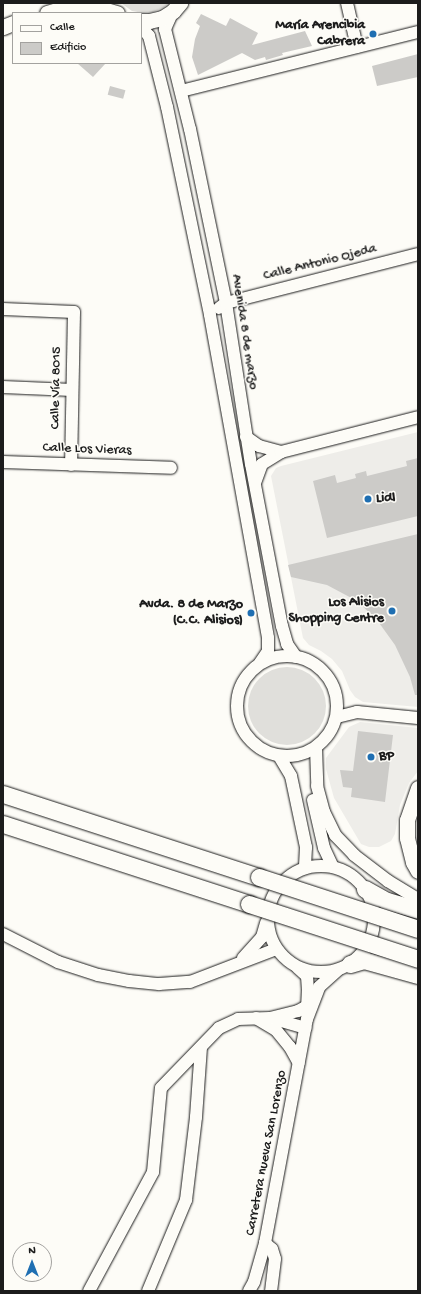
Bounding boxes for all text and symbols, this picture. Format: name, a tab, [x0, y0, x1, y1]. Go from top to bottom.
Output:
legend	[12, 12, 142, 64]
place label: María Arencibia Cabrera	[275, 18, 365, 50]
text: Calle	[50, 21, 75, 35]
marker: María Arencibia Cabrera	[368, 29, 378, 39]
text: Edificio	[50, 41, 86, 55]
street label: Calle Antonio Ojeda	[262, 241, 378, 285]
street label: Avenida 8 de marzo	[227, 273, 261, 391]
street label: Calle Vía 8015	[48, 347, 66, 429]
street label: Calle Los Vieras	[42, 440, 132, 460]
place label: Lidl	[376, 491, 395, 507]
marker: Lidl	[363, 494, 373, 504]
place label: Los Alisios Shopping Centre	[289, 595, 384, 628]
place label: Avda. 8 de Marzo (C.C. Alisios)	[139, 597, 243, 630]
marker: Los Alisios Shopping Centre	[387, 606, 397, 616]
marker: Avda. 8 de Marzo (C.C. Alisios)	[246, 608, 256, 618]
place label: BP	[379, 749, 394, 765]
marker: BP	[366, 752, 376, 762]
street label: Carretera nueva San Lorenzo	[243, 1069, 291, 1237]
north arrow	[12, 1242, 52, 1282]
text: N	[28, 1245, 36, 1257]

